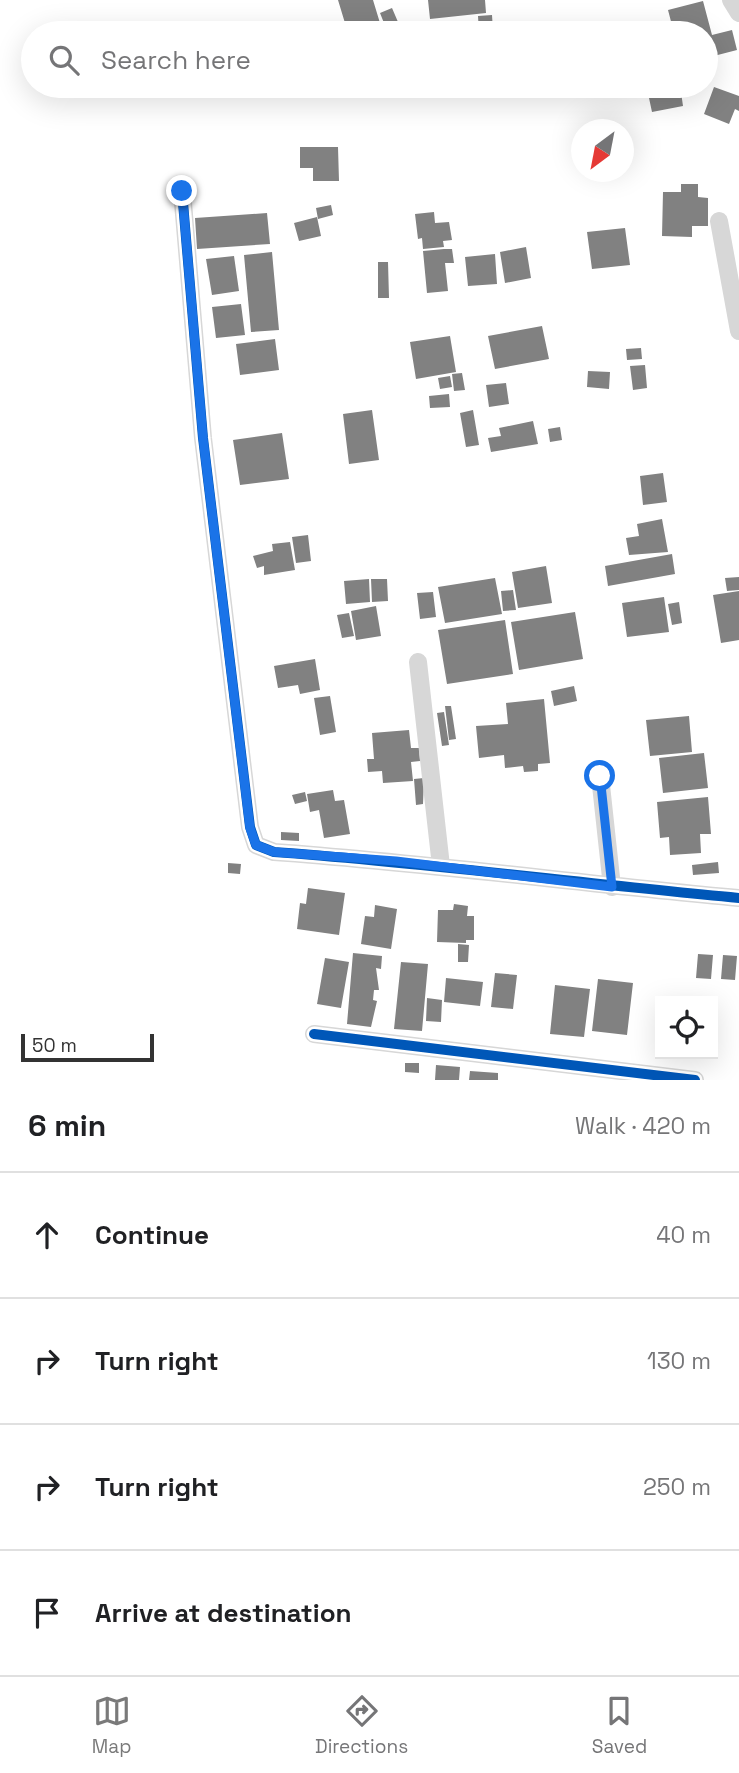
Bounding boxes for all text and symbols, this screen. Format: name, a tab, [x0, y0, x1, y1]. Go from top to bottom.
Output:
search box	[21, 21, 718, 98]
icon: search	[45, 41, 83, 79]
text: Search here	[101, 43, 251, 77]
north arrow	[571, 119, 634, 182]
route end	[166, 175, 197, 206]
route start	[584, 760, 615, 791]
map controls	[655, 996, 718, 1059]
button: locate	[655, 996, 718, 1059]
scale bar	[21, 1031, 154, 1063]
text: 50 m	[32, 1033, 77, 1058]
text: 6 min	[28, 1106, 106, 1145]
text: Walk · 420 m	[575, 1111, 711, 1141]
icon: ahead	[28, 1216, 66, 1254]
text: Continue	[95, 1218, 209, 1252]
text: 40 m	[656, 1220, 711, 1250]
icon: right	[28, 1342, 66, 1380]
text: Turn right	[95, 1344, 219, 1378]
text: 130 m	[647, 1346, 711, 1376]
icon: right	[28, 1468, 66, 1506]
text: Turn right	[95, 1470, 219, 1504]
text: 250 m	[643, 1472, 711, 1502]
icon: arrive	[28, 1594, 66, 1632]
text: Arrive at destination	[95, 1596, 352, 1630]
tab: Map	[92, 1692, 131, 1759]
tab: Directions	[315, 1692, 408, 1759]
tab: Saved	[592, 1692, 647, 1759]

